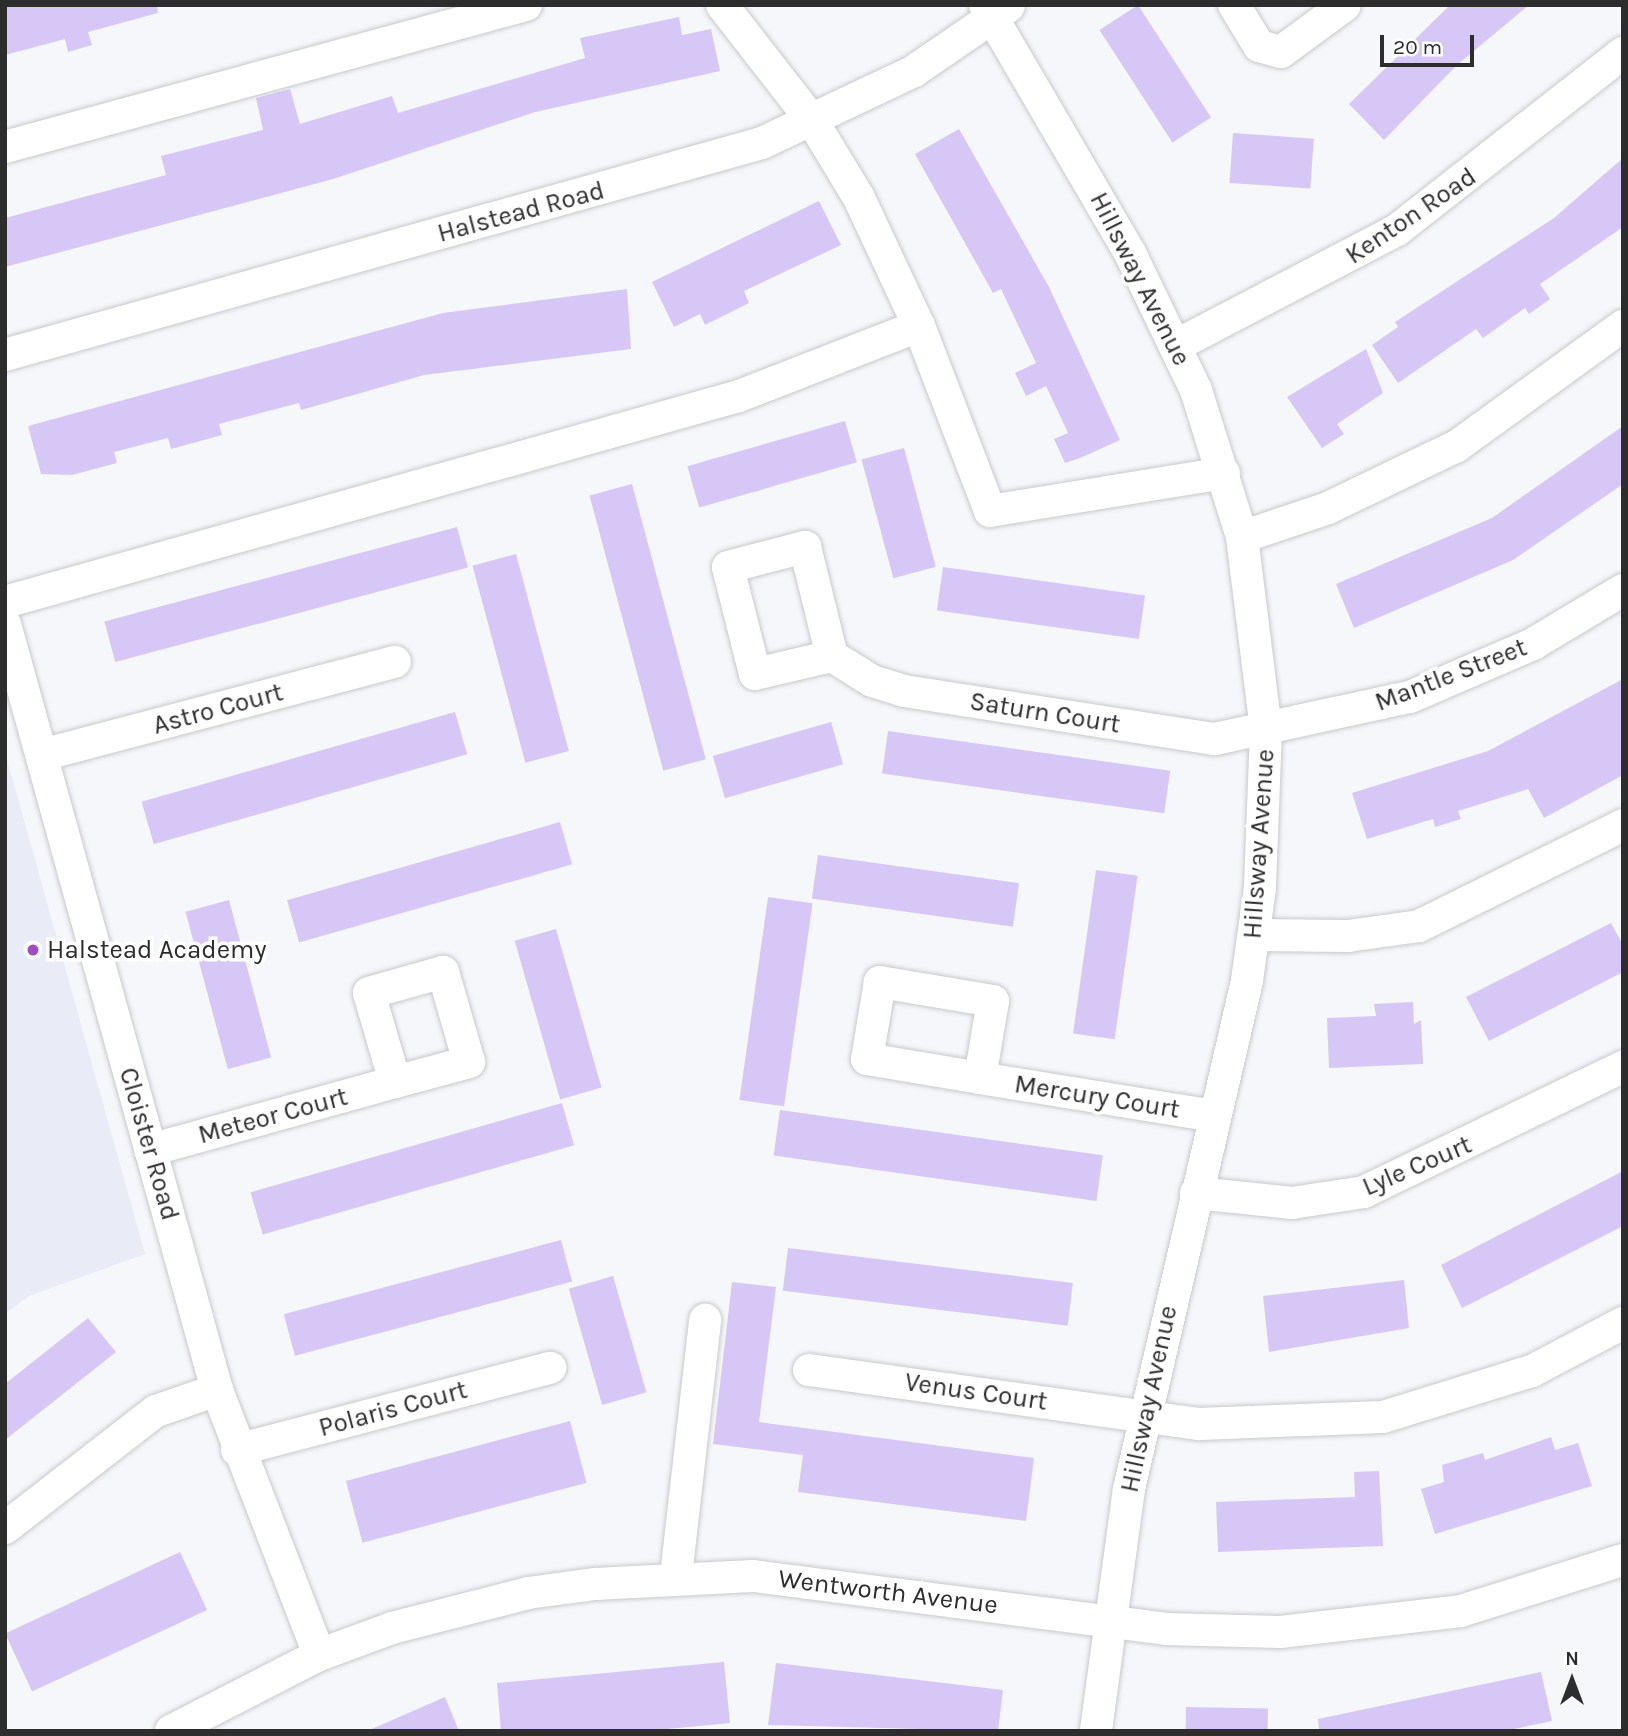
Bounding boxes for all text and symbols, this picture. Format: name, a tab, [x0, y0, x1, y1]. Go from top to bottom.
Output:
scale bar	[1383, 21, 1478, 65]
text: 20 m	[1393, 35, 1442, 59]
street label: Kenton Road	[1340, 161, 1482, 271]
street label: Halstead Road	[434, 175, 608, 249]
street label: Hillsway Avenue	[1083, 187, 1197, 371]
street label: Mantle Street	[1371, 632, 1531, 718]
street label: Astro Court	[150, 677, 286, 741]
street label: Saturn Court	[968, 686, 1122, 740]
street label: Hillsway Avenue	[1237, 748, 1281, 940]
place label: Halstead Academy	[47, 934, 267, 966]
marker: Halstead Academy	[25, 942, 41, 958]
street label: Cloister Road	[112, 1064, 186, 1224]
street label: Mercury Court	[1012, 1069, 1182, 1125]
street label: Meteor Court	[195, 1081, 351, 1151]
street label: Lyle Court	[1358, 1129, 1476, 1203]
street label: Hillsway Avenue	[1114, 1303, 1184, 1495]
street label: Venus Court	[903, 1367, 1049, 1417]
street label: Polaris Court	[315, 1374, 471, 1444]
street label: Wentworth Avenue	[776, 1563, 1000, 1621]
north arrow	[1537, 1645, 1607, 1715]
text: N	[1565, 1648, 1579, 1670]

